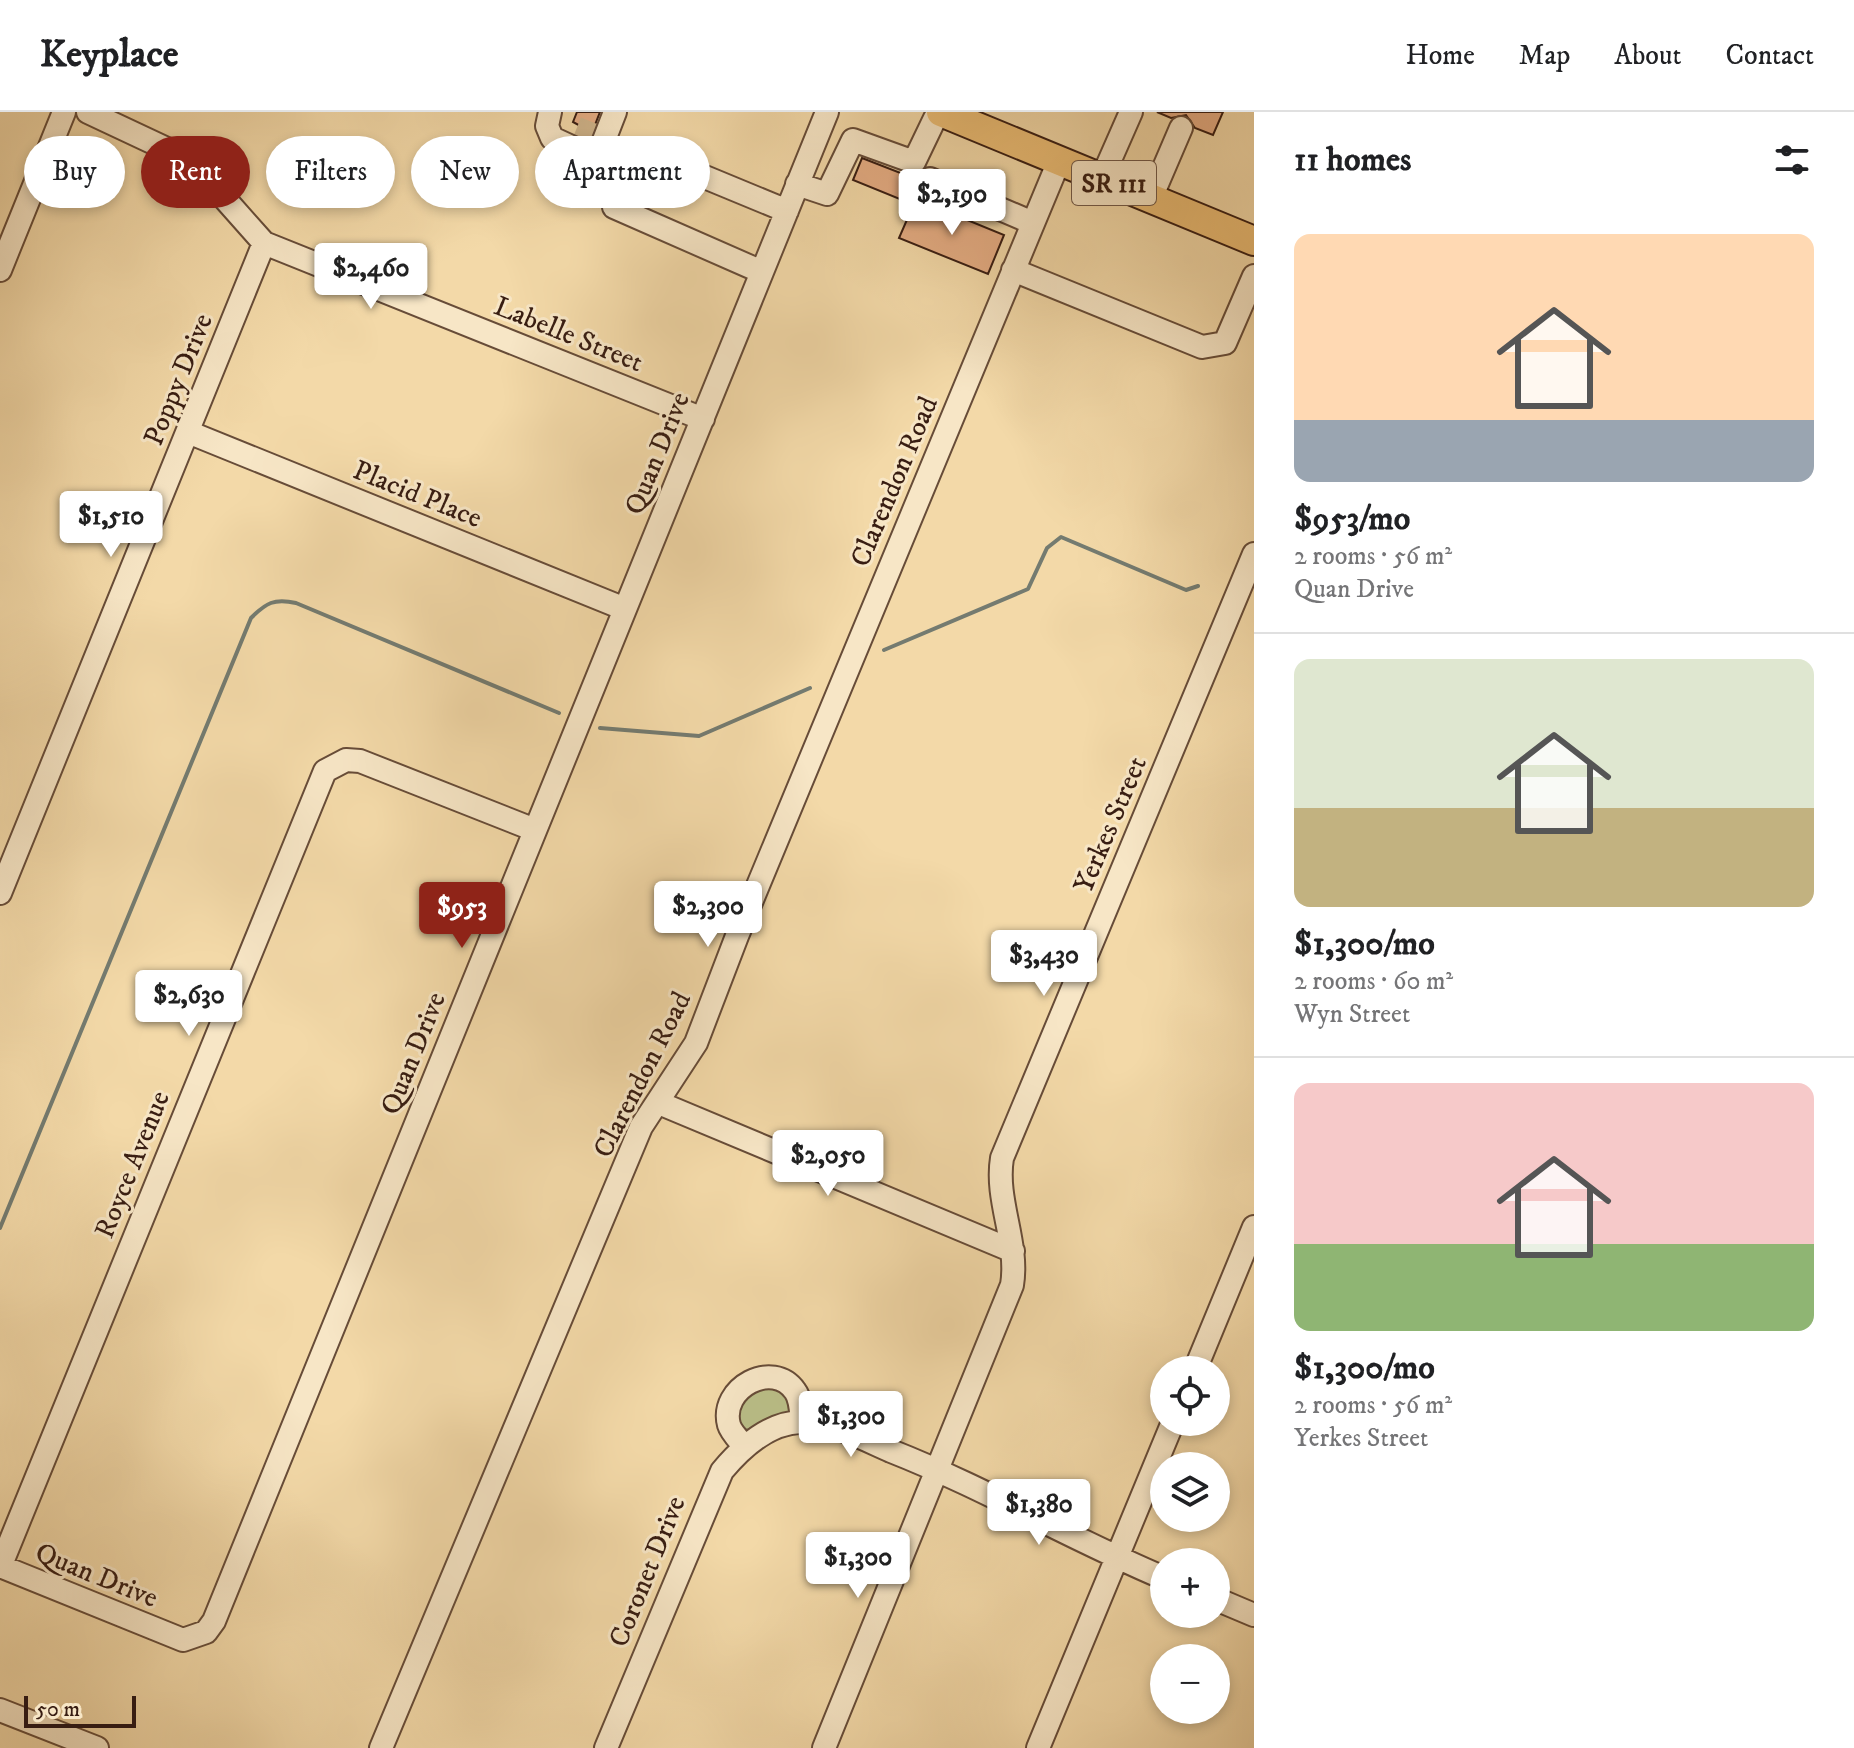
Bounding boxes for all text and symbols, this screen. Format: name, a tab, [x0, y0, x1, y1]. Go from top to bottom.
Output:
text: Keyplace	[40, 31, 179, 79]
text: Home	[1406, 38, 1475, 73]
text: Map	[1519, 38, 1570, 73]
text: About	[1614, 38, 1681, 73]
text: Contact	[1725, 38, 1814, 73]
chip: Buy	[24, 136, 125, 208]
chip: Rent	[141, 136, 250, 208]
chip: Filters	[266, 136, 395, 208]
chip: New	[411, 136, 519, 208]
chip: Apartment	[535, 136, 710, 208]
icon: filters	[1770, 138, 1814, 182]
text: 11 homes	[1294, 139, 1411, 181]
road number: SR 111	[1072, 161, 1156, 205]
pin: $2,190	[887, 169, 1017, 237]
text: $2,190	[917, 178, 987, 211]
pin: $2,460	[306, 243, 436, 311]
text: $2,460	[332, 252, 410, 285]
icon: home	[1482, 286, 1626, 430]
street label: Labelle Street	[489, 289, 648, 380]
street label: Poppy Drive	[136, 309, 221, 451]
street label: Quan Drive	[617, 387, 698, 520]
street label: Clarendon Road	[843, 391, 946, 572]
street label: Placid Place	[348, 453, 487, 536]
pin: $1,510	[46, 491, 176, 559]
text: $953/mo	[1294, 498, 1410, 540]
text: $1,510	[78, 500, 144, 533]
text: 2 rooms · 56 m²	[1294, 540, 1452, 573]
text: Quan Drive	[1294, 573, 1414, 606]
icon: home	[1482, 711, 1626, 855]
street label: Yerkes Street	[1066, 751, 1155, 898]
pin: $2,300	[643, 881, 773, 949]
pin: $953	[415, 882, 509, 950]
text: $2,300	[672, 890, 744, 923]
text: $953	[437, 891, 487, 924]
text: $1,300/mo	[1294, 923, 1435, 965]
pin: $3,430	[979, 930, 1109, 998]
text: $3,430	[1009, 939, 1079, 972]
text: 2 rooms · 60 m²	[1294, 965, 1453, 998]
pin: $2,630	[124, 970, 254, 1038]
text: $2,630	[153, 979, 225, 1012]
street label: Clarendon Road	[586, 986, 699, 1164]
street label: Quan Drive	[373, 987, 454, 1120]
text: Wyn Street	[1294, 998, 1410, 1031]
street label: Royce Avenue	[87, 1086, 178, 1243]
pin: $2,050	[763, 1130, 893, 1198]
icon: home	[1482, 1135, 1626, 1279]
text: $2,050	[790, 1139, 866, 1172]
text: $1,300/mo	[1294, 1347, 1435, 1389]
map controls	[1150, 1356, 1230, 1724]
button: locate	[1150, 1356, 1230, 1436]
text: 2 rooms · 56 m²	[1294, 1389, 1452, 1422]
pin: $1,300	[786, 1391, 916, 1459]
text: $1,300	[817, 1400, 885, 1433]
text: Yerkes Street	[1294, 1422, 1428, 1455]
button: layers	[1150, 1452, 1230, 1532]
pin: $1,380	[974, 1479, 1104, 1547]
text: $1,380	[1005, 1488, 1073, 1521]
street label: Coronet Drive	[601, 1491, 694, 1652]
pin: $1,300	[793, 1532, 923, 1600]
street label: Quan Drive	[30, 1535, 163, 1616]
text: $1,300	[824, 1541, 892, 1574]
button: +	[1150, 1548, 1230, 1628]
button: −	[1150, 1644, 1230, 1724]
scale bar	[24, 1692, 136, 1728]
text: 50 m	[36, 1696, 80, 1723]

